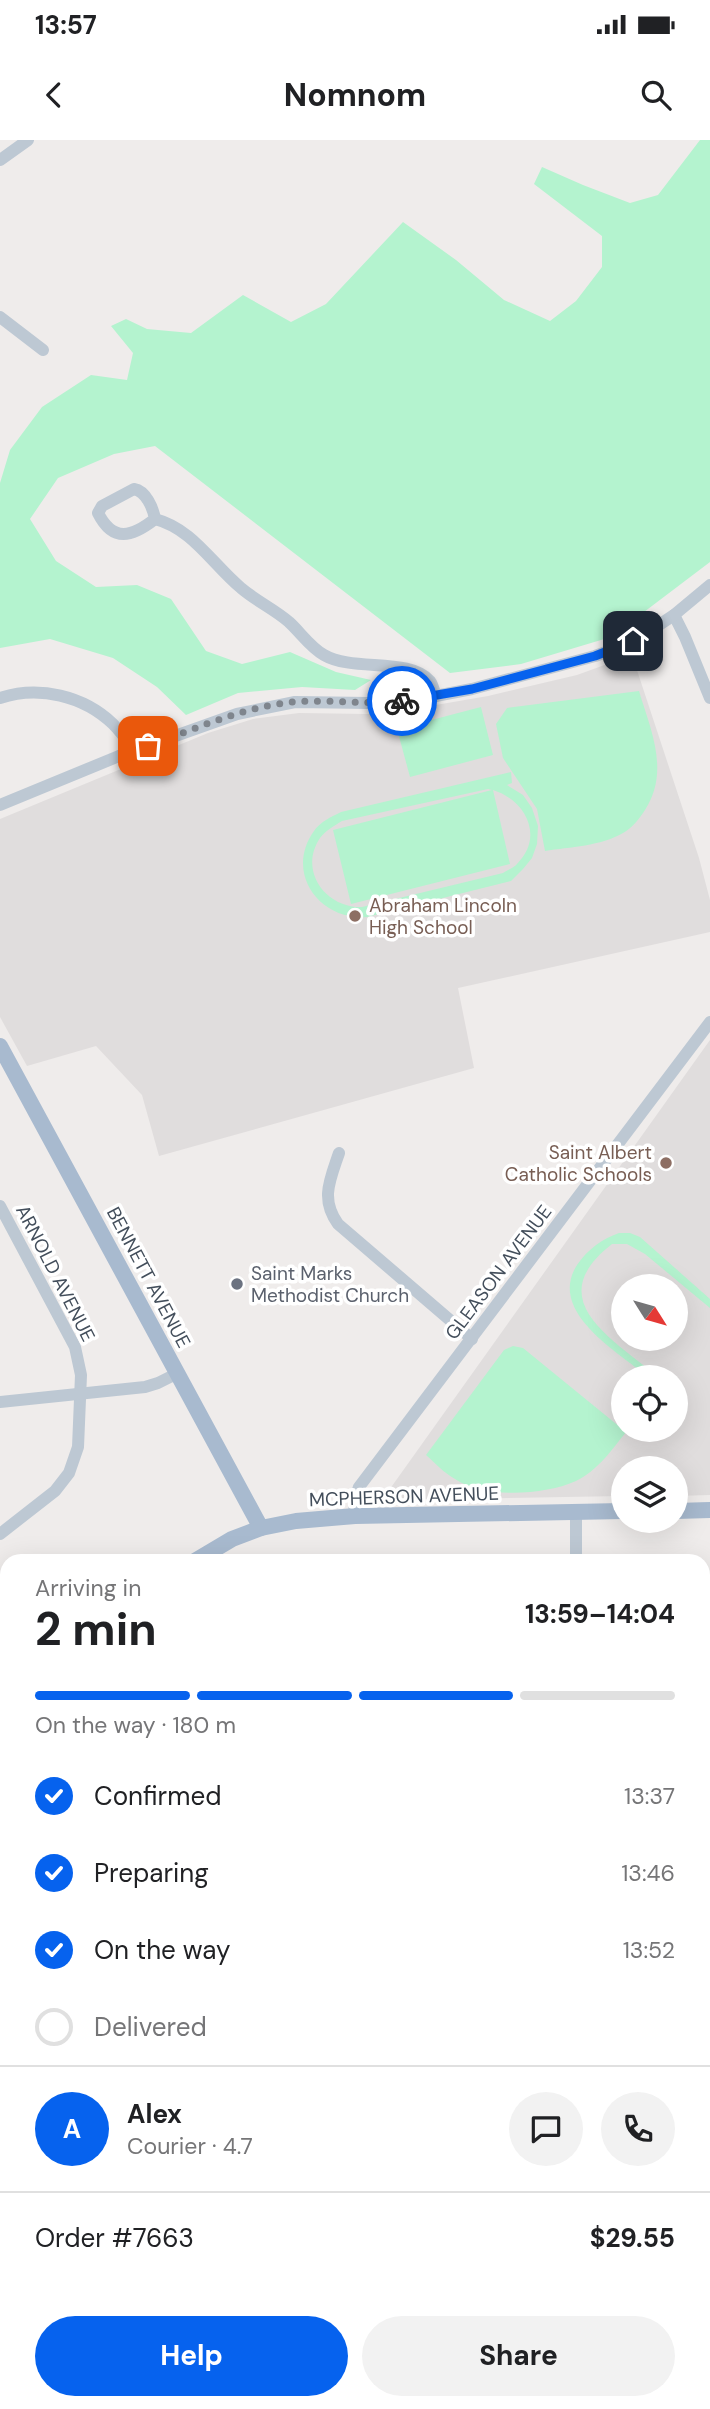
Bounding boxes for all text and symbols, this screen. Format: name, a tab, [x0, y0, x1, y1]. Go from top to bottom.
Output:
text: 13:57	[35, 8, 97, 42]
text: Nomnom	[284, 74, 426, 116]
icon: back	[35, 76, 73, 114]
icon: search	[637, 76, 675, 114]
pin	[603, 611, 663, 671]
icon: home	[614, 622, 652, 660]
courier	[367, 666, 437, 736]
icon: bike	[383, 682, 421, 720]
pin	[118, 716, 178, 776]
icon: bag	[129, 727, 167, 765]
place label: Abraham Lincoln High School	[369, 893, 517, 940]
marker: Abraham Lincoln High School	[347, 908, 363, 924]
place label: Saint Albert Catholic Schools	[505, 1140, 652, 1187]
marker: Saint Albert Catholic Schools	[658, 1155, 674, 1171]
street label: GLEASON AVENUE	[440, 1200, 557, 1345]
street label: ARNOLD AVENUE	[10, 1201, 101, 1346]
street label: BENNETT AVENUE	[101, 1202, 196, 1352]
place label: Saint Marks Methodist Church	[251, 1261, 409, 1308]
north arrow	[611, 1274, 688, 1351]
map controls	[611, 1274, 688, 1533]
marker: Saint Marks Methodist Church	[229, 1276, 245, 1292]
button: locate	[611, 1365, 688, 1442]
button: layers	[611, 1456, 688, 1533]
street label: MCPHERSON AVENUE	[309, 1481, 499, 1512]
text: Arriving in	[35, 1573, 141, 1603]
text: 13:59–14:04	[525, 1597, 675, 1631]
text: 2 min	[35, 1599, 157, 1659]
text: On the way · 180 m	[35, 1710, 236, 1740]
icon: check	[35, 1777, 73, 1815]
text: Confirmed	[94, 1779, 221, 1813]
text: 13:37	[624, 1781, 675, 1811]
icon: check	[35, 1854, 73, 1892]
text: Preparing	[94, 1856, 209, 1890]
text: 13:46	[621, 1858, 675, 1888]
icon: check	[35, 1931, 73, 1969]
text: On the way	[94, 1933, 230, 1967]
text: 13:52	[623, 1935, 675, 1965]
text: Delivered	[94, 2010, 207, 2044]
button: chat	[509, 2092, 583, 2166]
button: phone	[601, 2092, 675, 2166]
text: Alex	[127, 2097, 182, 2131]
text: A	[63, 2112, 81, 2146]
text: Courier · 4.7	[127, 2131, 253, 2161]
text: Order #7663	[35, 2221, 194, 2255]
text: $29.55	[590, 2221, 675, 2255]
button: Help	[35, 2316, 348, 2396]
button: Share	[362, 2316, 675, 2396]

